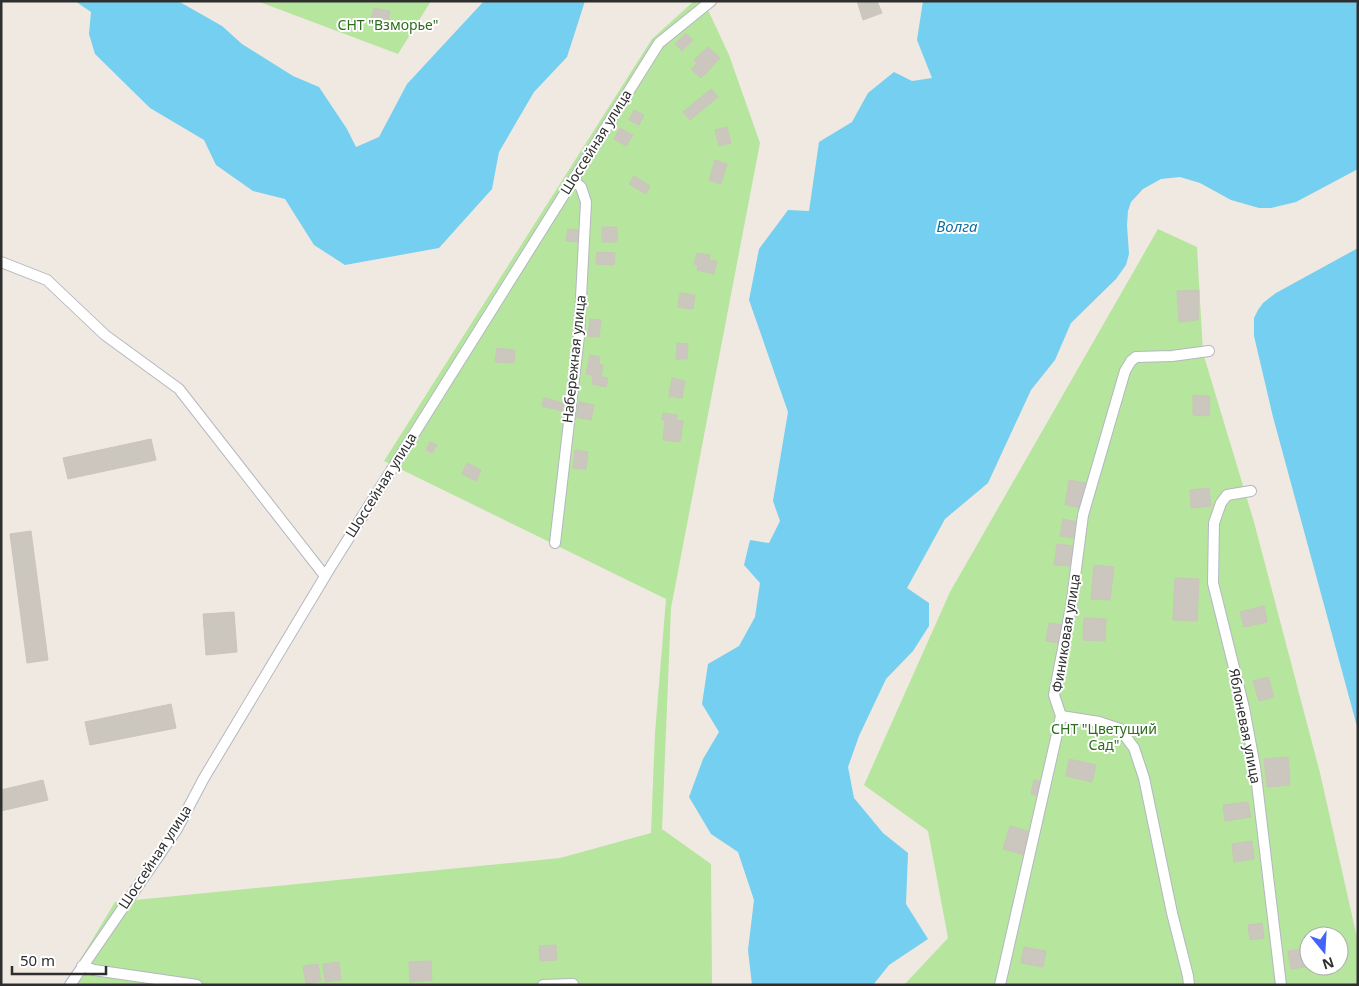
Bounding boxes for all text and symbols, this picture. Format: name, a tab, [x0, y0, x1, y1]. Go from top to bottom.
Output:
park label: СНТ "Взморье"	[337, 15, 439, 34]
street label: Шоссейная улица	[556, 86, 636, 198]
water label: Волга	[937, 216, 978, 236]
street label: Набережная улица	[557, 294, 590, 424]
street label: Шоссейная улица	[341, 429, 421, 541]
street label: Финиковая улица	[1047, 572, 1084, 694]
street label: Яблоневая улица	[1225, 667, 1266, 785]
park label: СНТ "Цветущий Сад"	[1051, 719, 1157, 754]
street label: Шоссейная улица	[114, 801, 195, 912]
north arrow	[1299, 926, 1349, 976]
scale bar	[12, 944, 106, 976]
text: 50 m	[20, 950, 55, 970]
text: N	[1320, 953, 1337, 975]

